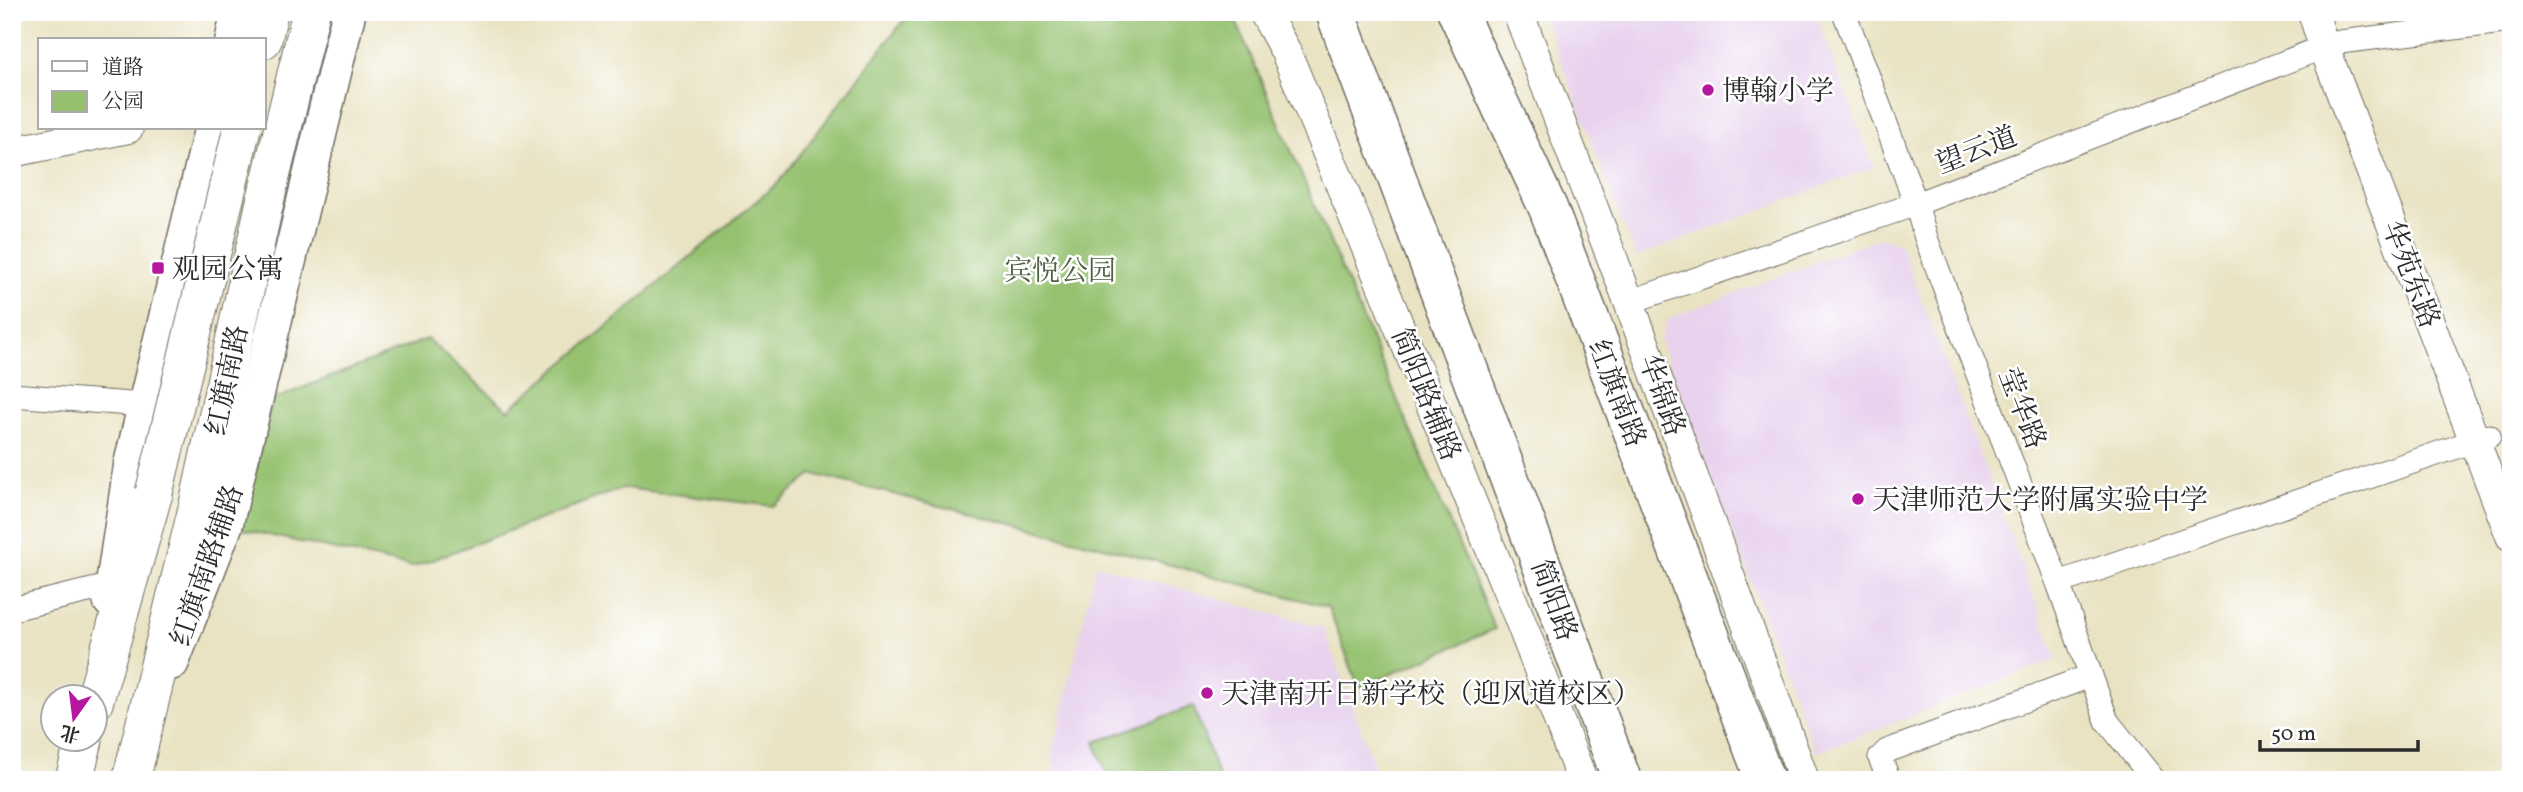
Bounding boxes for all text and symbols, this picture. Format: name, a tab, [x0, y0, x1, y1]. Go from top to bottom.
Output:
legend	[38, 38, 266, 130]
text: 道路	[102, 54, 144, 83]
place label: 博翰小学	[1722, 73, 1834, 112]
marker: 博翰小学	[1700, 82, 1716, 98]
text: 公园	[102, 88, 144, 117]
street label: 望云道	[1931, 118, 2023, 185]
street label: 华苑东路	[2371, 216, 2448, 334]
place label: 观园公寓	[172, 251, 284, 290]
park label: 宾悦公园	[1004, 253, 1116, 292]
marker: 观园公寓	[150, 260, 166, 276]
street label: 红旗南路	[198, 322, 259, 439]
street label: 简阳路辅路	[1380, 323, 1469, 467]
street label: 红旗南路	[1577, 335, 1654, 453]
street label: 华锦路	[1628, 350, 1693, 442]
street label: 莹华路	[1987, 363, 2054, 455]
street label: 红旗南路辅路	[163, 480, 254, 652]
place label: 天津师范大学附属实验中学	[1872, 482, 2208, 521]
marker: 天津师范大学附属实验中学	[1850, 491, 1866, 507]
street label: 简阳路	[1520, 555, 1585, 647]
place label: 天津南开日新学校（迎风道校区）	[1221, 676, 1641, 715]
north arrow	[38, 684, 108, 754]
marker: 天津南开日新学校（迎风道校区）	[1199, 685, 1215, 701]
scale bar	[2260, 708, 2418, 752]
text: 北	[58, 718, 83, 747]
text: 50 m	[2271, 720, 2316, 749]

